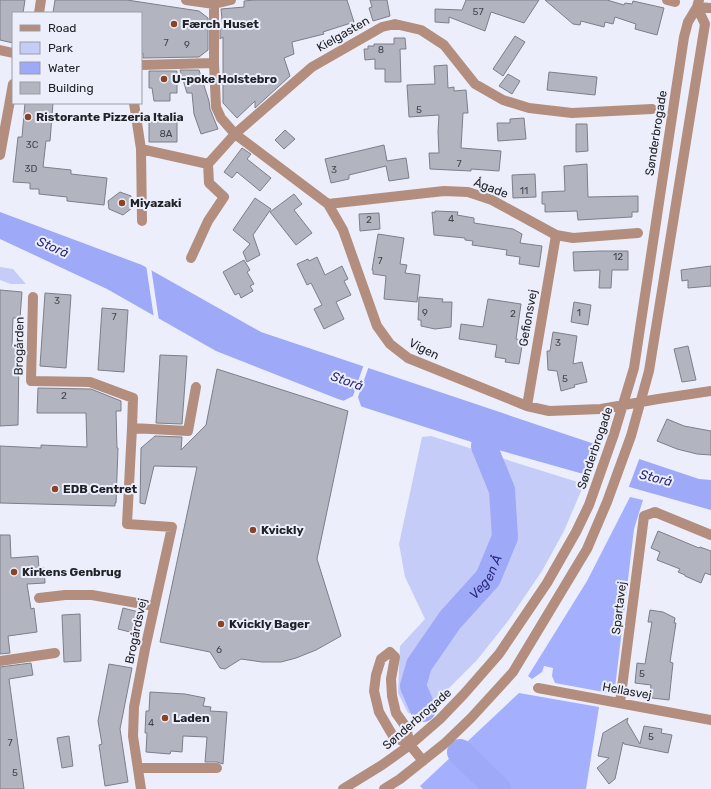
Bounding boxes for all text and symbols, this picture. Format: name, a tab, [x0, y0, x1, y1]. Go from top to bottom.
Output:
house number: 57	[472, 6, 484, 18]
legend	[12, 12, 142, 104]
street label: Kielgasten	[314, 13, 372, 55]
place label: Færch Huset	[182, 17, 259, 31]
marker: Færch Huset	[169, 19, 179, 29]
text: Road	[48, 21, 76, 35]
house number: 7	[163, 37, 169, 49]
house number: 9	[184, 39, 190, 51]
text: Park	[48, 41, 74, 55]
house number: 8	[378, 44, 384, 56]
text: Water	[48, 61, 80, 75]
place label: U-poke Holstebro	[172, 72, 277, 86]
marker: U-poke Holstebro	[159, 74, 169, 84]
text: Building	[48, 81, 94, 95]
street label: Sønderbrogade	[642, 89, 670, 177]
house number: 5	[416, 104, 422, 116]
place label: Ristorante Pizzeria Italia	[36, 110, 184, 124]
marker: Ristorante Pizzeria Italia	[23, 112, 33, 122]
house number: 8A	[159, 128, 173, 140]
house number: 3C	[26, 139, 39, 151]
house number: 7	[456, 158, 462, 170]
house number: 3D	[25, 163, 38, 175]
house number: 3	[331, 164, 337, 176]
street label: Ågade	[472, 175, 510, 201]
house number: 11	[520, 185, 528, 197]
place label: Miyazaki	[130, 196, 182, 210]
marker: Miyazaki	[117, 198, 127, 208]
house number: 4	[448, 213, 454, 225]
house number: 2	[366, 214, 372, 226]
water label: Storå	[35, 233, 72, 261]
house number: 12	[613, 251, 623, 263]
house number: 7	[377, 255, 383, 267]
street label: Gefionsvej	[516, 288, 540, 348]
house number: 3	[54, 295, 60, 307]
house number: 9	[422, 307, 428, 319]
house number: 1	[577, 307, 581, 319]
house number: 2	[510, 308, 516, 320]
house number: 7	[111, 311, 117, 323]
street label: Brogården	[11, 317, 27, 375]
street label: Vigen	[407, 336, 441, 362]
house number: 3	[555, 337, 561, 349]
water label: Storå	[329, 369, 365, 394]
house number: 5	[562, 373, 568, 385]
house number: 2	[61, 390, 67, 402]
street label: Sønderbrogade	[574, 405, 616, 491]
water label: Storå	[638, 467, 674, 489]
place label: EDB Centret	[63, 482, 138, 496]
marker: EDB Centret	[50, 484, 60, 494]
place label: Kvickly	[261, 523, 304, 537]
marker: Kvickly	[248, 525, 258, 535]
water label: Vegen Å	[466, 552, 504, 602]
place label: Kirkens Genbrug	[22, 565, 121, 579]
marker: Kirkens Genbrug	[9, 567, 19, 577]
street label: Spartavej	[609, 581, 629, 635]
street label: Brogårdsvej	[122, 597, 150, 665]
place label: Kvickly Bager	[229, 617, 310, 631]
marker: Kvickly Bager	[216, 619, 226, 629]
house number: 6	[216, 644, 222, 656]
house number: 5	[639, 668, 645, 680]
street label: Hellasvej	[601, 680, 653, 702]
street label: Sønderbrogade	[380, 685, 454, 753]
place label: Laden	[173, 711, 210, 725]
marker: Laden	[160, 713, 170, 723]
house number: 4	[148, 717, 154, 729]
house number: 5	[648, 731, 654, 743]
house number: 7	[7, 737, 13, 749]
house number: 5	[12, 767, 18, 779]

